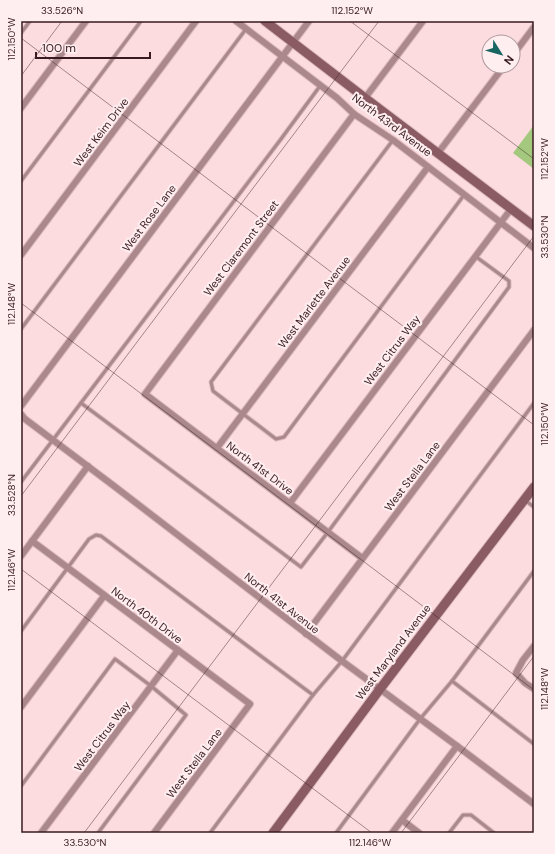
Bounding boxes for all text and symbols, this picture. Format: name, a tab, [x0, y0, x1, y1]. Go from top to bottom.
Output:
text: 33.526°N	[41, 4, 83, 17]
text: 112.152°W	[331, 4, 373, 17]
text: 112.150°W	[5, 17, 18, 60]
scale bar	[36, 34, 150, 60]
north arrow	[481, 34, 521, 74]
text: 100 m	[42, 40, 76, 56]
text: N	[501, 53, 517, 67]
street label: North 43rd Avenue	[349, 91, 435, 159]
street label: West Keim Drive	[71, 95, 131, 169]
text: 112.152°W	[538, 138, 551, 180]
street label: West Rose Lane	[119, 182, 179, 254]
street label: West Claremont Street	[200, 197, 282, 299]
text: 33.530°N	[538, 215, 551, 259]
street label: West Marlette Avenue	[275, 253, 353, 351]
text: 112.148°W	[5, 283, 18, 325]
street label: West Citrus Way	[361, 312, 423, 388]
text: 112.150°W	[538, 402, 551, 445]
street label: North 41st Drive	[224, 438, 296, 498]
street label: West Stella Lane	[381, 438, 443, 514]
text: 33.528°N	[5, 474, 18, 516]
text: 112.146°W	[5, 549, 18, 591]
street label: North 41st Avenue	[242, 569, 322, 637]
street label: North 40th Drive	[109, 584, 185, 646]
street label: West Maryland Avenue	[352, 601, 434, 703]
text: 112.148°W	[538, 668, 551, 710]
street label: West Citrus Way	[71, 698, 133, 774]
street label: West Stella Lane	[163, 725, 225, 801]
text: 33.530°N	[64, 836, 107, 849]
text: 112.146°W	[349, 836, 391, 849]

